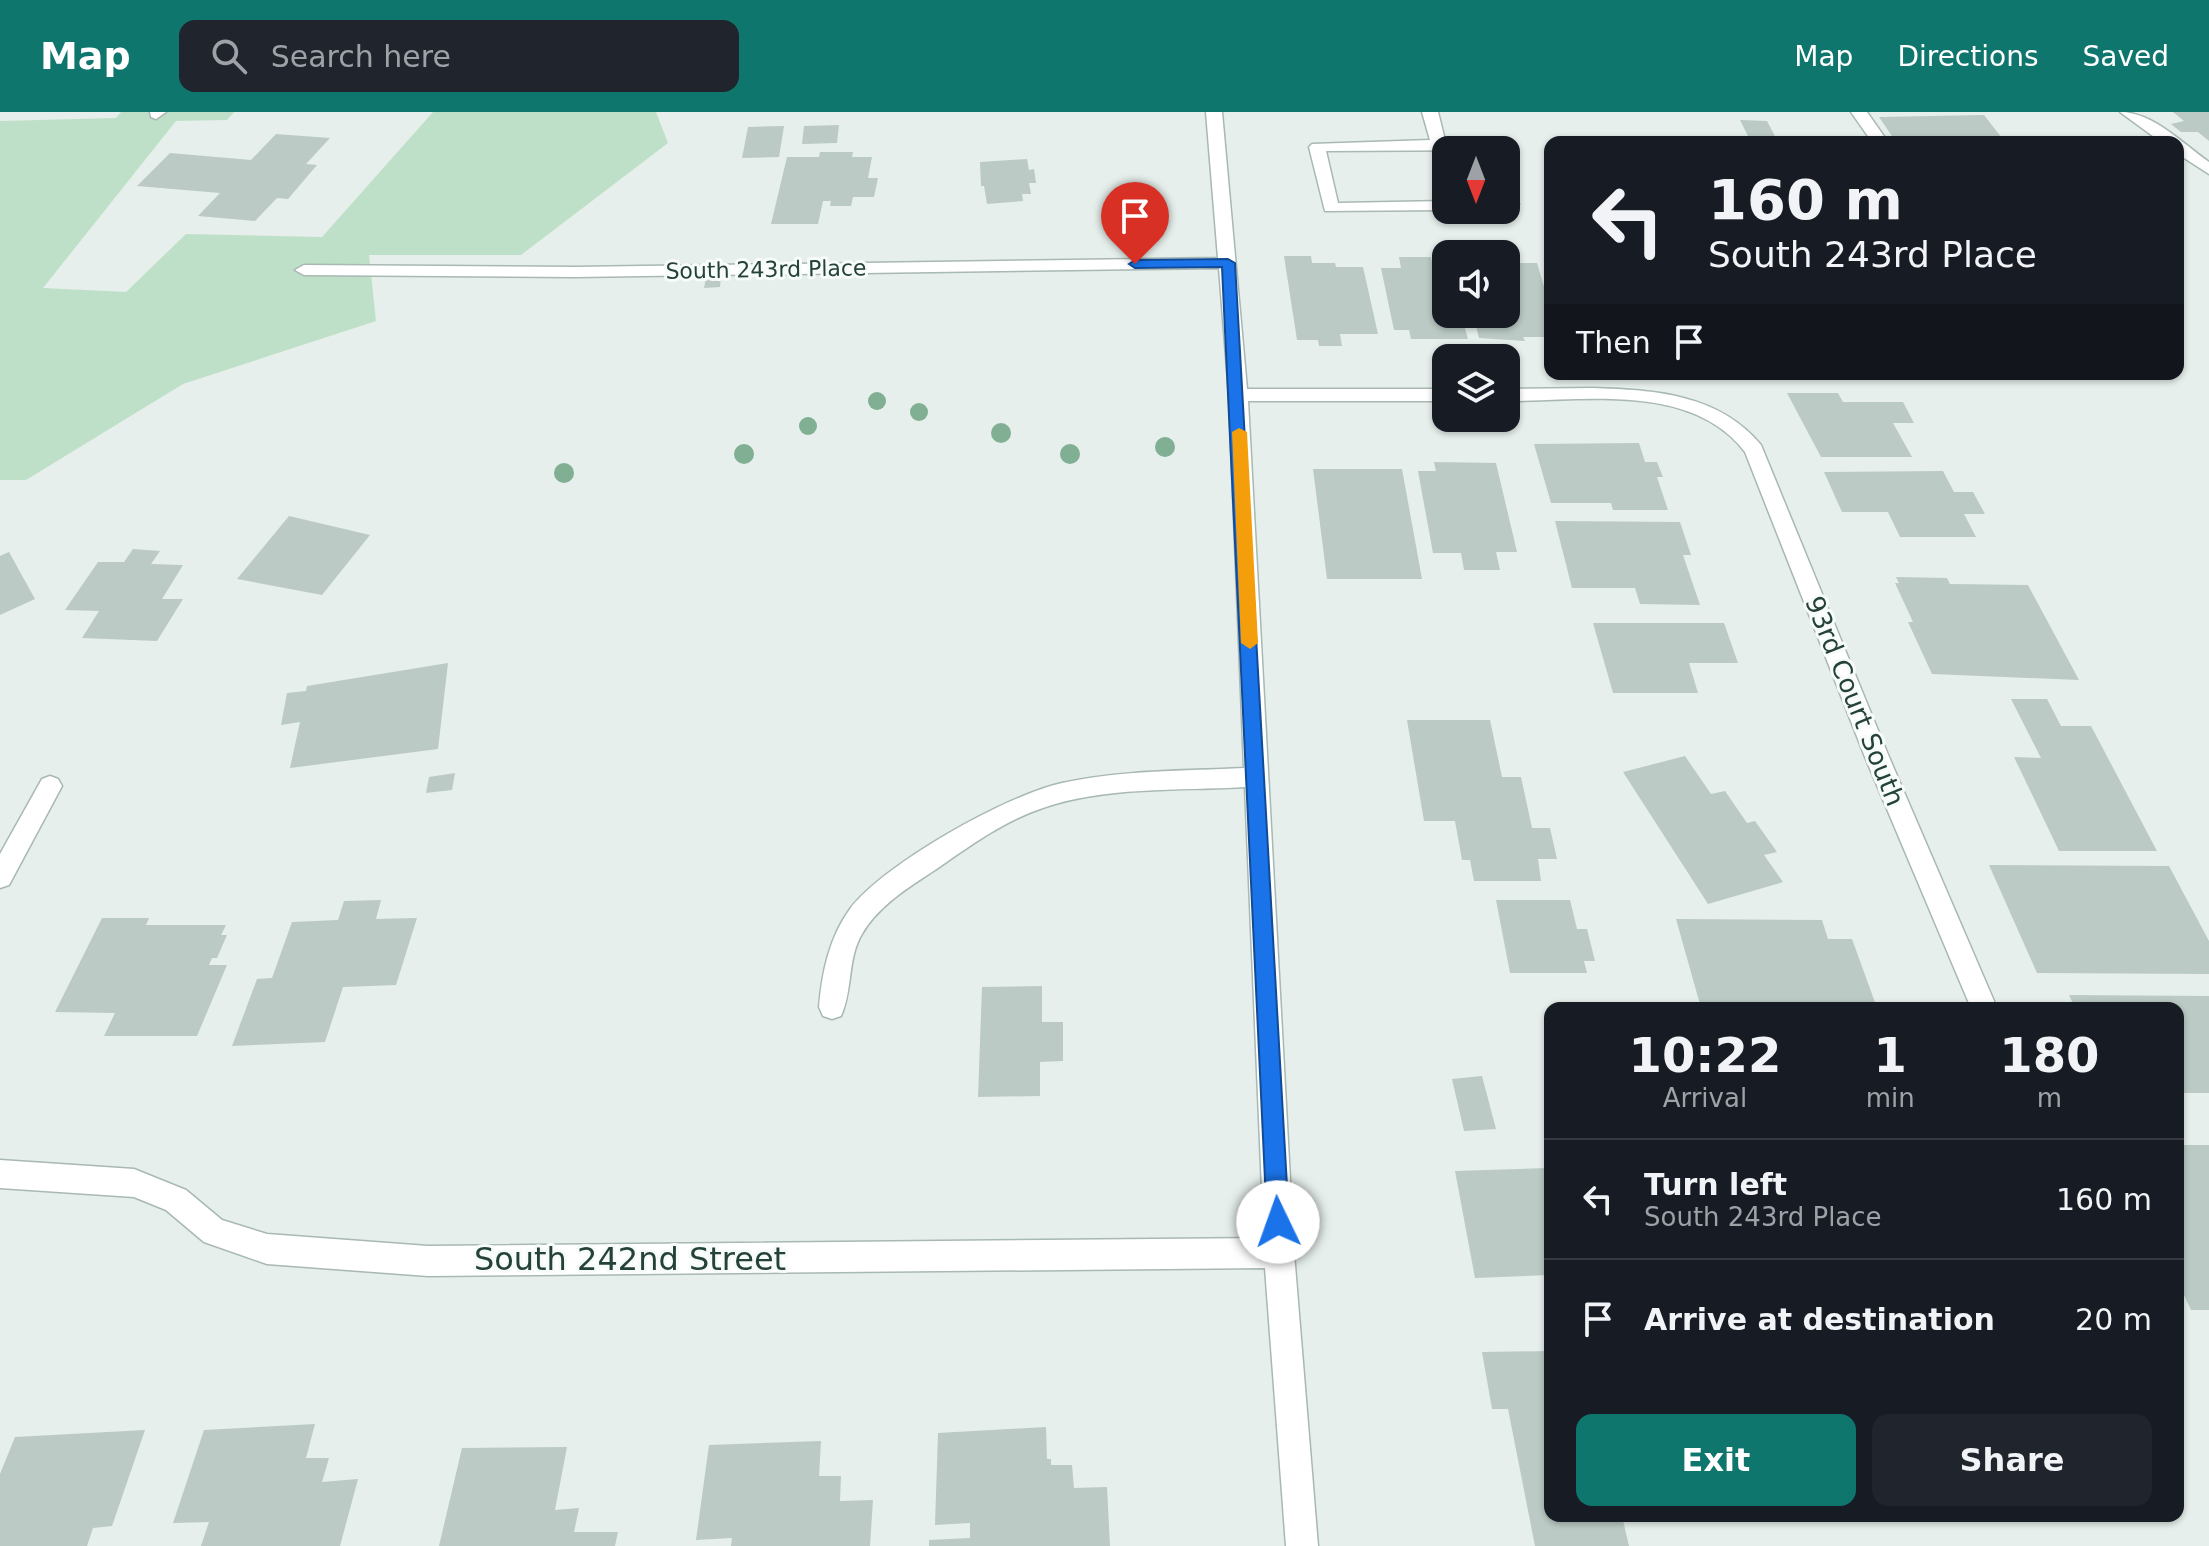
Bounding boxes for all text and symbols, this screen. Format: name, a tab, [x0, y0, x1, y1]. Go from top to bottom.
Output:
search box	[179, 20, 739, 92]
text: Map	[40, 34, 131, 78]
icon: search	[207, 34, 251, 78]
text: Search here	[271, 39, 451, 74]
text: Map	[1794, 40, 1853, 73]
text: Directions	[1897, 40, 2038, 73]
text: Saved	[2082, 40, 2169, 73]
north arrow	[1432, 136, 1520, 224]
map controls	[1432, 136, 1520, 432]
text: 160 m	[1708, 167, 1903, 232]
icon: left	[1576, 168, 1680, 272]
pin	[1101, 182, 1169, 264]
icon: arrive	[1113, 194, 1157, 238]
text: South 243rd Place	[1708, 234, 2037, 275]
button: sound	[1432, 240, 1520, 328]
street label: South 243rd Place	[665, 255, 867, 284]
icon: arrive	[1667, 320, 1711, 364]
text: Then	[1576, 325, 1651, 360]
button: layers	[1432, 344, 1520, 432]
street label: 93rd Court South	[1799, 592, 1911, 810]
text: 10:22	[1628, 1027, 1781, 1083]
text: 1	[1874, 1027, 1907, 1083]
text: 180	[1999, 1027, 2099, 1083]
text: Arrival	[1663, 1083, 1747, 1113]
text: min	[1866, 1083, 1915, 1113]
text: m	[2037, 1083, 2062, 1113]
text: Turn left	[1644, 1167, 1787, 1202]
icon: left	[1576, 1177, 1620, 1221]
position arrow	[1236, 1180, 1320, 1264]
text: 160 m	[2056, 1182, 2152, 1217]
text: South 243rd Place	[1644, 1202, 1882, 1232]
street label: South 242nd Street	[474, 1240, 786, 1278]
icon: arrive	[1576, 1297, 1620, 1341]
text: Arrive at destination	[1644, 1302, 1995, 1337]
text: 20 m	[2075, 1302, 2152, 1337]
button: Exit	[1576, 1414, 1856, 1506]
button: Share	[1872, 1414, 2152, 1506]

